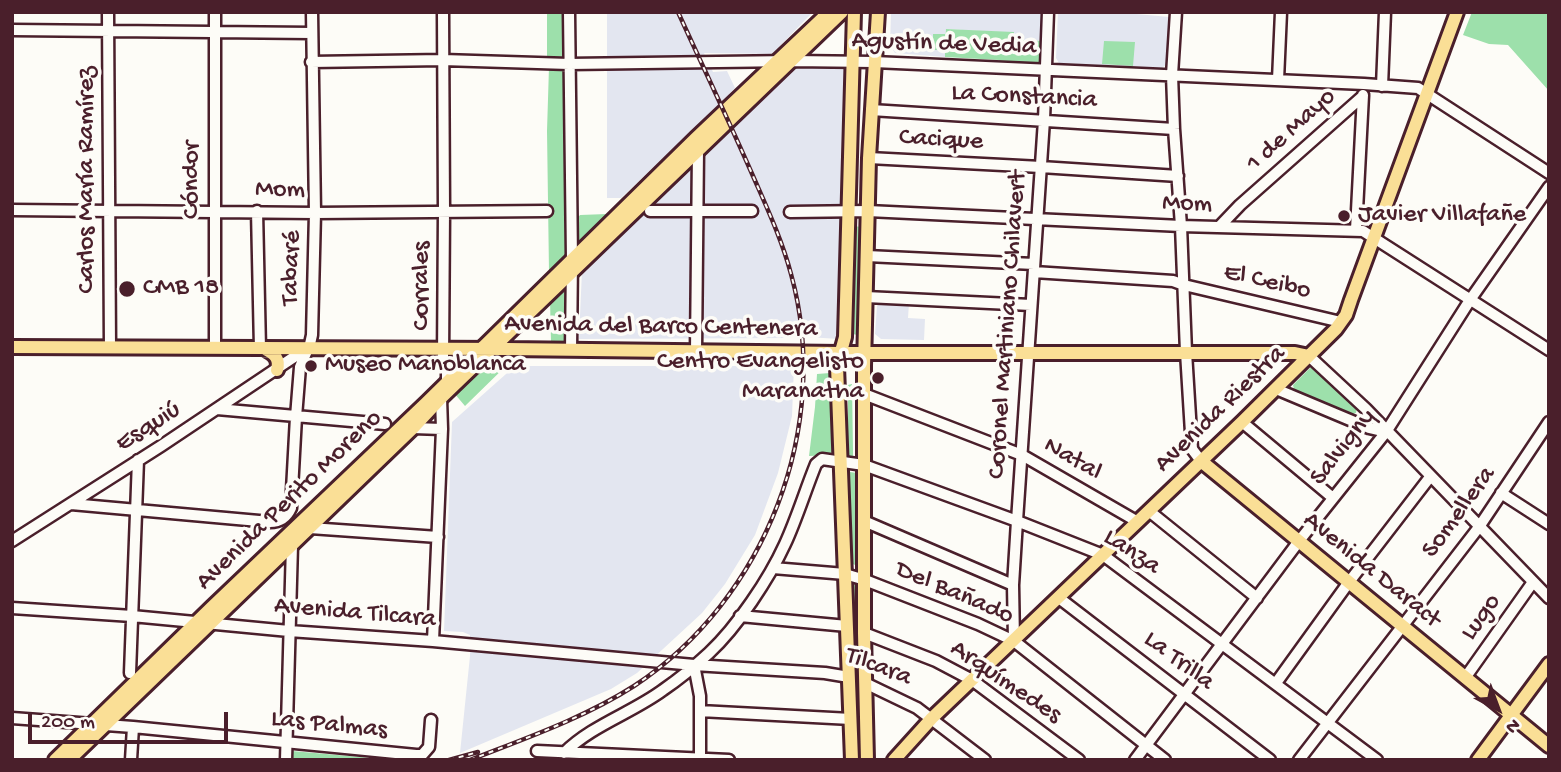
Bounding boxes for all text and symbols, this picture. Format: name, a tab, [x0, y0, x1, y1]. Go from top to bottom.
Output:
street label: Agustín de Vedia	[851, 26, 1037, 64]
street label: Carlos María Ramírez	[72, 67, 104, 293]
street label: La Constancia	[950, 79, 1098, 117]
street label: 1 de Mayo	[1241, 83, 1343, 179]
street label: Cacique	[898, 123, 984, 159]
street label: Cóndor	[177, 141, 209, 219]
street label: Coronel Martiniano Chilavert	[983, 170, 1035, 480]
street label: Mom	[255, 175, 305, 207]
street label: Mom	[1161, 189, 1213, 221]
place label: Javier Villafañe	[1358, 200, 1526, 232]
marker: Javier Villafañe	[1336, 208, 1352, 224]
street label: Tabaré	[276, 230, 310, 306]
street label: Corrales	[407, 241, 439, 331]
street label: El Ceibo	[1220, 258, 1314, 308]
place label: CMB 18	[143, 273, 219, 305]
marker: CMB 18	[117, 279, 137, 299]
street label: Avenida del Barco Centenera	[504, 310, 818, 346]
street label: Avenida Riestra	[1149, 340, 1293, 480]
place label: Centro Evangelisto Maranatha	[657, 347, 864, 408]
place label: Museo Manoblanca	[325, 350, 526, 382]
marker: Museo Manoblanca	[303, 358, 319, 374]
marker: Centro Evangelisto Maranatha	[870, 370, 886, 386]
street label: Esquiú	[111, 395, 187, 461]
street label: Salvigny	[1304, 403, 1384, 493]
street label: Avenida Perito Moreno	[190, 404, 390, 598]
street label: Natal	[1037, 431, 1107, 489]
street label: Somellera	[1416, 461, 1504, 565]
street label: Avenida Daract	[1296, 506, 1446, 636]
street label: Lanza	[1096, 523, 1166, 583]
street label: Del Bañado	[890, 555, 1018, 633]
street label: Lugo	[1455, 589, 1509, 647]
street label: Avenida Tilcara	[273, 591, 437, 637]
street label: La Trilla	[1136, 625, 1220, 699]
street label: Arquímedes	[943, 634, 1067, 732]
street label: Tilcara	[841, 641, 915, 695]
north arrow	[1463, 674, 1533, 744]
scale bar	[32, 698, 231, 742]
street label: Las Palmas	[269, 704, 389, 748]
text: 200 m	[41, 711, 95, 736]
text: N	[1500, 712, 1524, 738]

